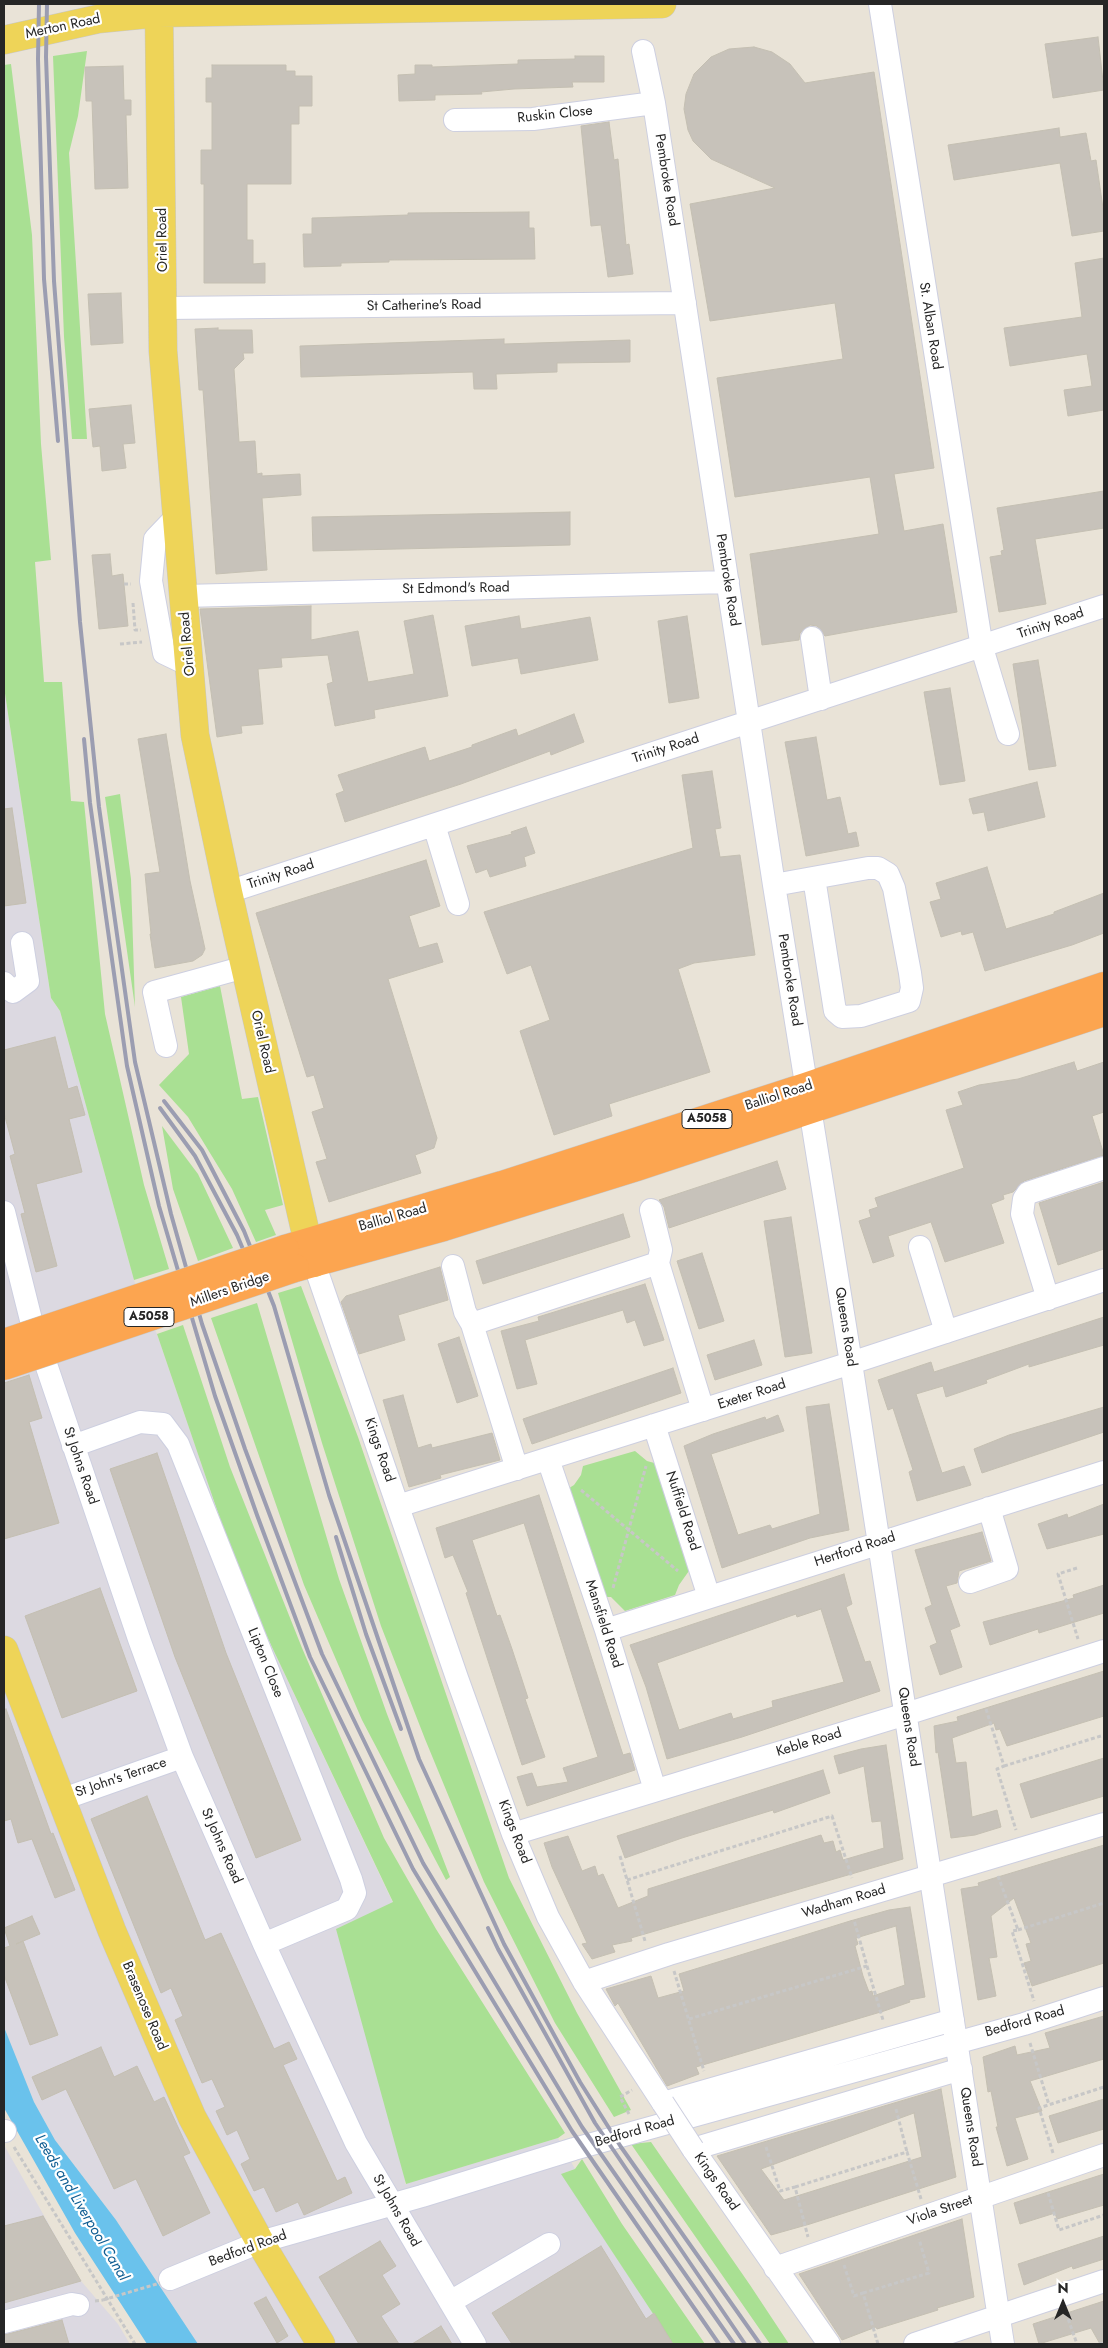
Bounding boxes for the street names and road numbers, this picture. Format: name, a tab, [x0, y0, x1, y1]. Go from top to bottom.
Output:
street label: Merton Road	[24, 11, 102, 43]
street label: Ruskin Close	[517, 103, 593, 127]
street label: Pembroke Road	[650, 133, 682, 227]
street label: Oriel Road	[154, 208, 172, 272]
street label: St. Alban Road	[915, 281, 945, 371]
street label: St Catherine's Road	[367, 297, 481, 315]
street label: Pembroke Road	[711, 533, 743, 627]
street label: St Edmond's Road	[402, 580, 510, 598]
street label: Trinity Road	[1016, 605, 1086, 643]
street label: Oriel Road	[177, 611, 199, 677]
street label: Trinity Road	[631, 730, 701, 768]
street label: Trinity Road	[246, 856, 316, 894]
street label: Pembroke Road	[773, 933, 805, 1027]
street label: Oriel Road	[247, 1009, 277, 1075]
street label: Balliol Road	[743, 1077, 815, 1115]
road number: A5058	[682, 1110, 732, 1128]
street label: Balliol Road	[357, 1200, 429, 1236]
street label: Millers Bridge	[188, 1269, 272, 1311]
street label: Queens Road	[830, 1286, 860, 1368]
road number: A5058	[124, 1308, 174, 1326]
street label: Exeter Road	[716, 1376, 788, 1414]
street label: Kings Road	[360, 1416, 398, 1484]
street label: St Johns Road	[59, 1425, 101, 1507]
street label: Nuffield Road	[661, 1469, 703, 1553]
street label: Hertford Road	[812, 1529, 898, 1571]
street label: Mansfield Road	[581, 1578, 625, 1670]
street label: Lipton Close	[243, 1626, 287, 1700]
street label: Queens Road	[893, 1686, 923, 1768]
street label: Keble Road	[774, 1725, 844, 1761]
street label: St John's Terrace	[73, 1755, 169, 1801]
street label: Kings Road	[494, 1798, 534, 1866]
street label: St Johns Road	[197, 1806, 245, 1886]
street label: Wadham Road	[800, 1881, 888, 1923]
street label: Brasenose Road	[118, 1959, 170, 2053]
street label: Bedford Road	[983, 2003, 1067, 2041]
street label: Queens Road	[955, 2086, 985, 2168]
street label: Bedford Road	[593, 2113, 677, 2151]
street label: Kings Road	[690, 2150, 742, 2214]
street label: St Johns Road	[368, 2172, 424, 2250]
street label: Viola Street	[905, 2192, 975, 2230]
street label: Bedford Road	[207, 2227, 289, 2271]

